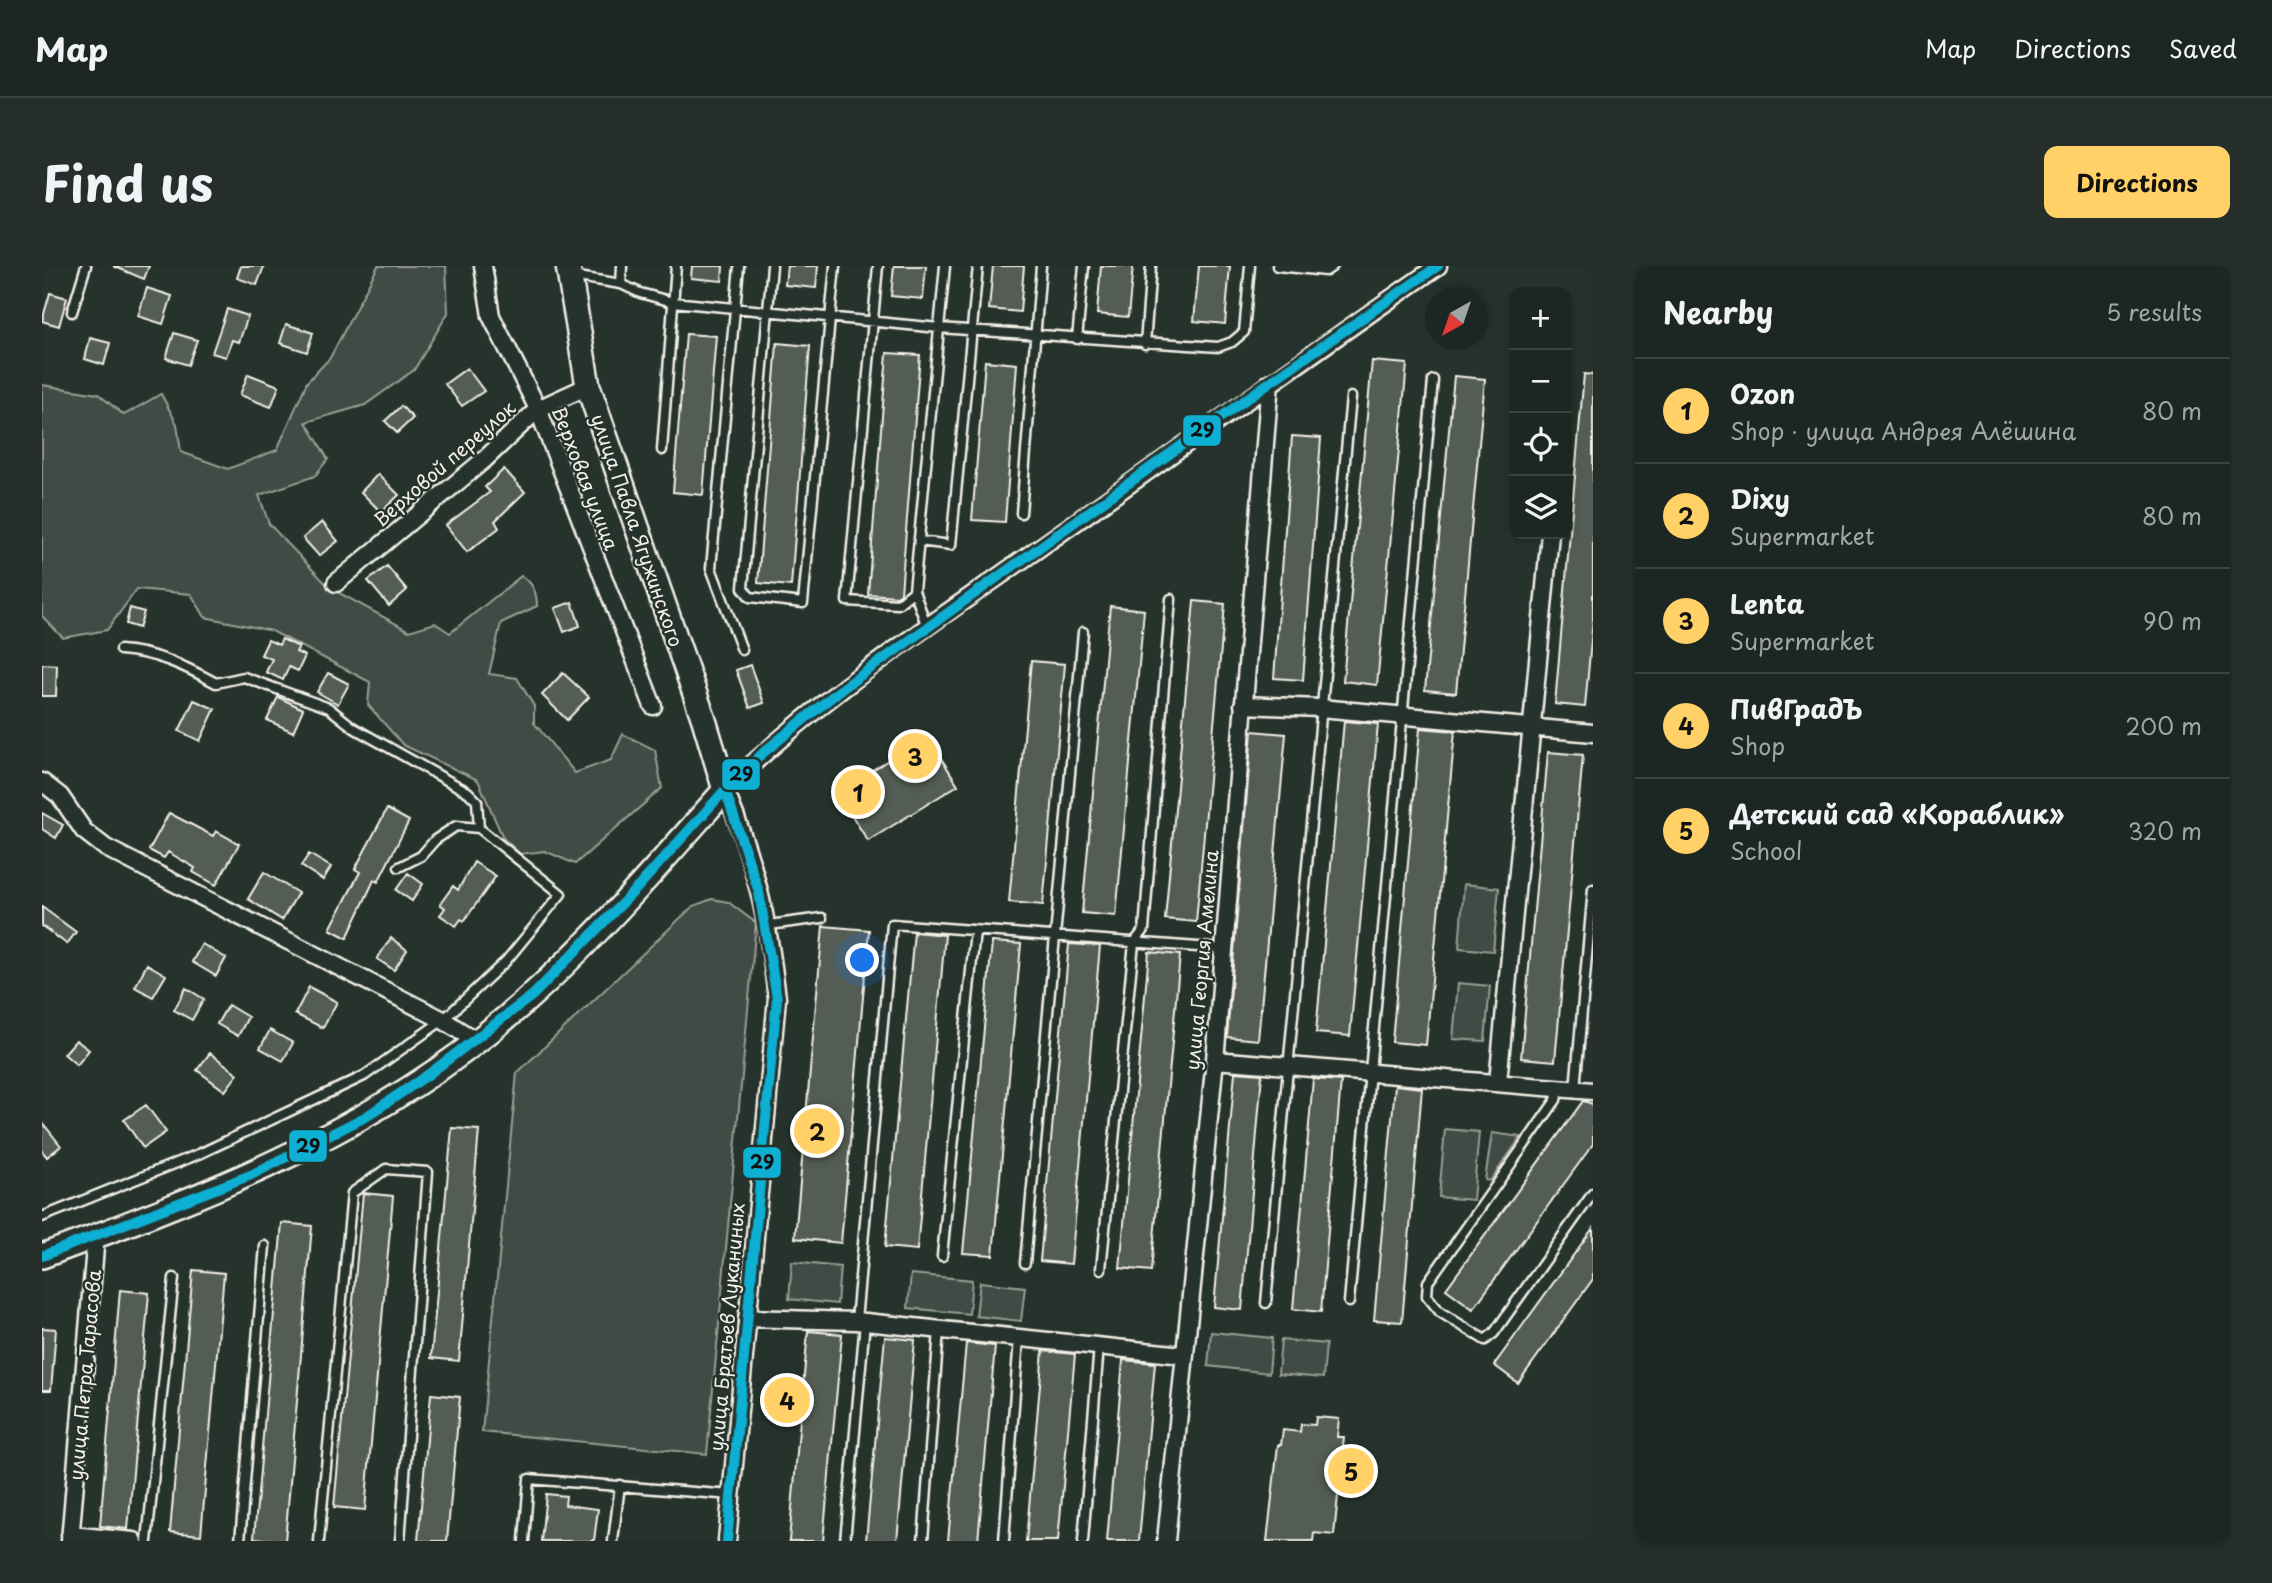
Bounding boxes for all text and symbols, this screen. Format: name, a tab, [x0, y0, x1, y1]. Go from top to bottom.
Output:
text: Map	[35, 23, 108, 73]
text: Map	[1925, 30, 1976, 66]
text: Directions	[2014, 30, 2131, 66]
text: Saved	[2169, 30, 2237, 66]
text: Find us	[42, 145, 213, 219]
button: Directions	[2044, 146, 2230, 218]
north arrow	[1425, 287, 1488, 350]
map controls	[1509, 287, 1572, 539]
button: +	[1509, 287, 1572, 350]
text: Nearby	[1663, 289, 1773, 334]
text: 5 results	[2106, 294, 2202, 329]
button: −	[1509, 350, 1572, 413]
text: Ozon	[1730, 374, 1795, 413]
street label: Верховой переулок	[367, 393, 522, 532]
text: 1	[1681, 393, 1692, 428]
text: 80 m	[2142, 393, 2202, 428]
street label: Верховая улица	[546, 402, 626, 554]
street label: улица Павла Ягужинского	[585, 410, 691, 650]
button: locate	[1509, 413, 1572, 476]
text: Shop · улица Андрея Алёшина	[1730, 413, 2076, 448]
line badge: 29	[1182, 414, 1222, 447]
text: 29	[1190, 415, 1214, 443]
button: layers	[1509, 476, 1572, 539]
text: Dixy	[1730, 479, 1790, 518]
text: 2	[1678, 498, 1694, 533]
text: 80 m	[2142, 498, 2202, 533]
text: Supermarket	[1730, 518, 1874, 553]
text: Lenta	[1730, 584, 1804, 623]
text: 3	[1678, 603, 1694, 638]
text: 90 m	[2143, 603, 2202, 638]
text: Supermarket	[1730, 623, 1874, 658]
text: ПивГрадЪ	[1730, 689, 1863, 728]
text: 4	[1678, 708, 1694, 743]
text: 200 m	[2125, 708, 2202, 743]
text: Shop	[1730, 728, 1785, 763]
pin: 3	[892, 730, 938, 782]
line badge: 29	[721, 758, 761, 791]
text: 29	[729, 759, 753, 787]
pin: 1	[835, 766, 881, 818]
text: Детский сад «Кораблик»	[1730, 794, 2064, 833]
text: 5	[1679, 813, 1693, 848]
text: 320 m	[2128, 813, 2202, 848]
text: School	[1730, 833, 1802, 868]
street label: улица Георгия Амелина	[1177, 849, 1225, 1071]
your location	[845, 943, 879, 977]
pin: 2	[794, 1105, 840, 1157]
line badge: 29	[288, 1129, 328, 1163]
text: 29	[296, 1131, 320, 1159]
line badge: 29	[742, 1146, 782, 1179]
text: 29	[750, 1147, 774, 1175]
street label: улица Братьев Луканиных	[701, 1202, 751, 1452]
street label: улица Петра Тарасова	[61, 1268, 107, 1482]
pin: 4	[764, 1374, 810, 1426]
pin: 5	[1328, 1445, 1374, 1497]

